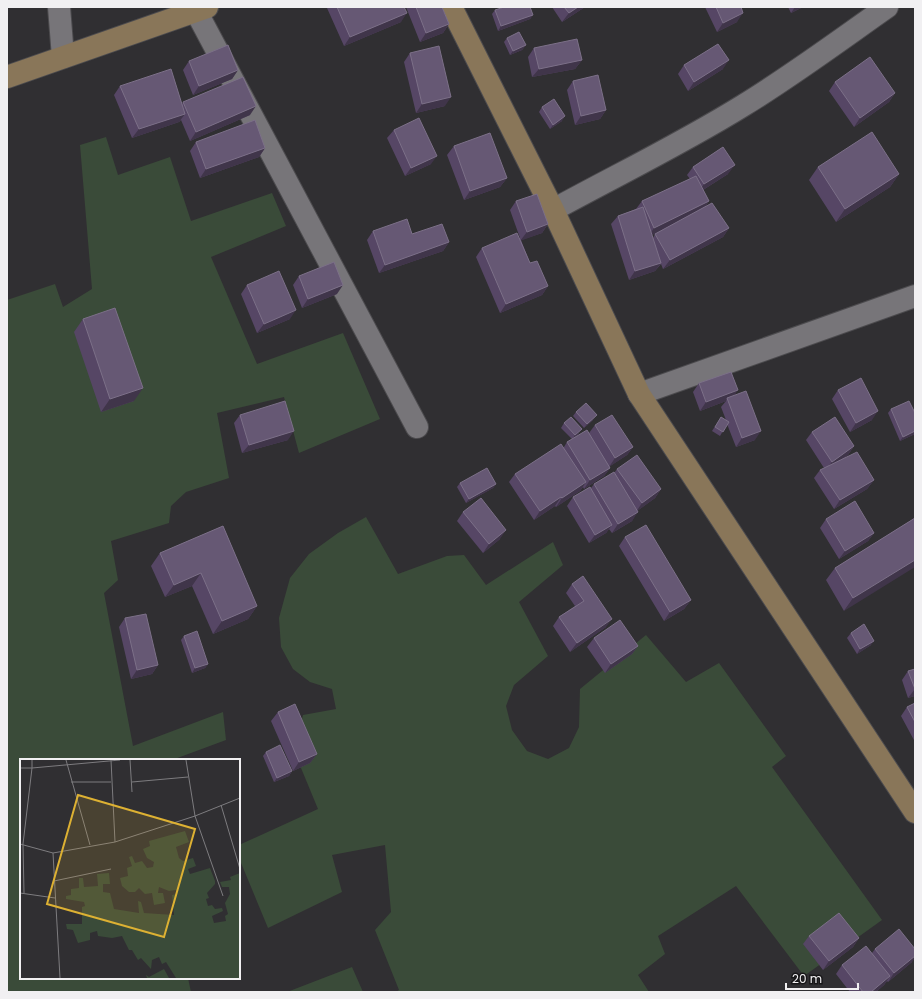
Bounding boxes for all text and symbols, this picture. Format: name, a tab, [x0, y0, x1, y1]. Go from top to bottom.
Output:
inset map	[20, 759, 240, 979]
scale bar	[786, 965, 858, 991]
text: 20 m	[792, 970, 822, 987]

